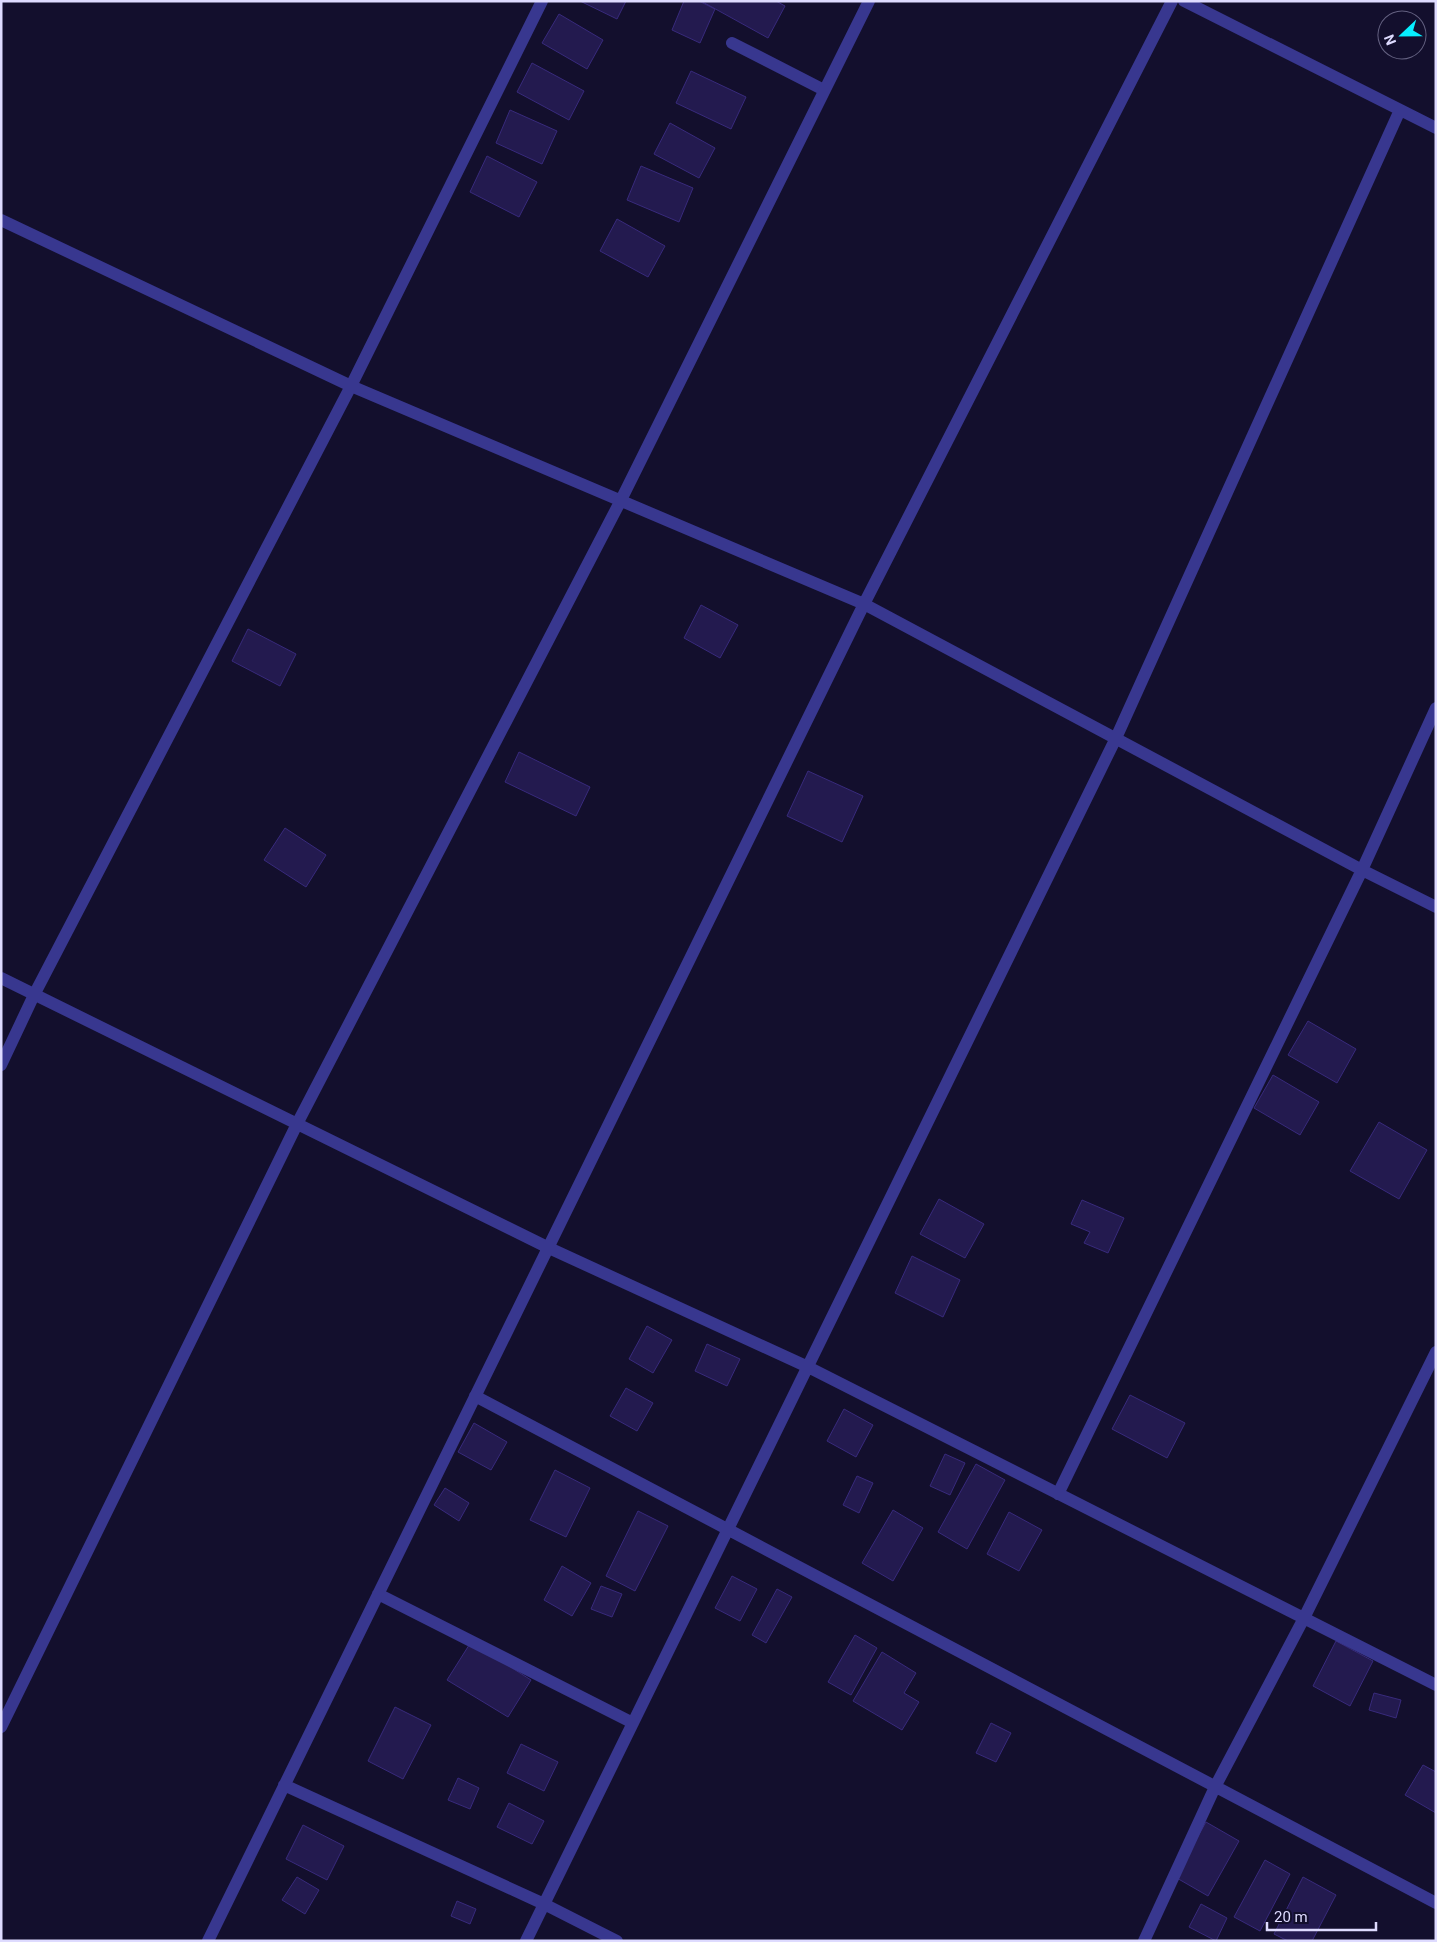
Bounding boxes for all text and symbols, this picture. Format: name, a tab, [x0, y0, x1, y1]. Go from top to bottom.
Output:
north arrow	[1377, 10, 1427, 60]
text: N	[1381, 32, 1399, 47]
scale bar	[1267, 1900, 1376, 1932]
text: 20 m	[1274, 1908, 1308, 1926]

